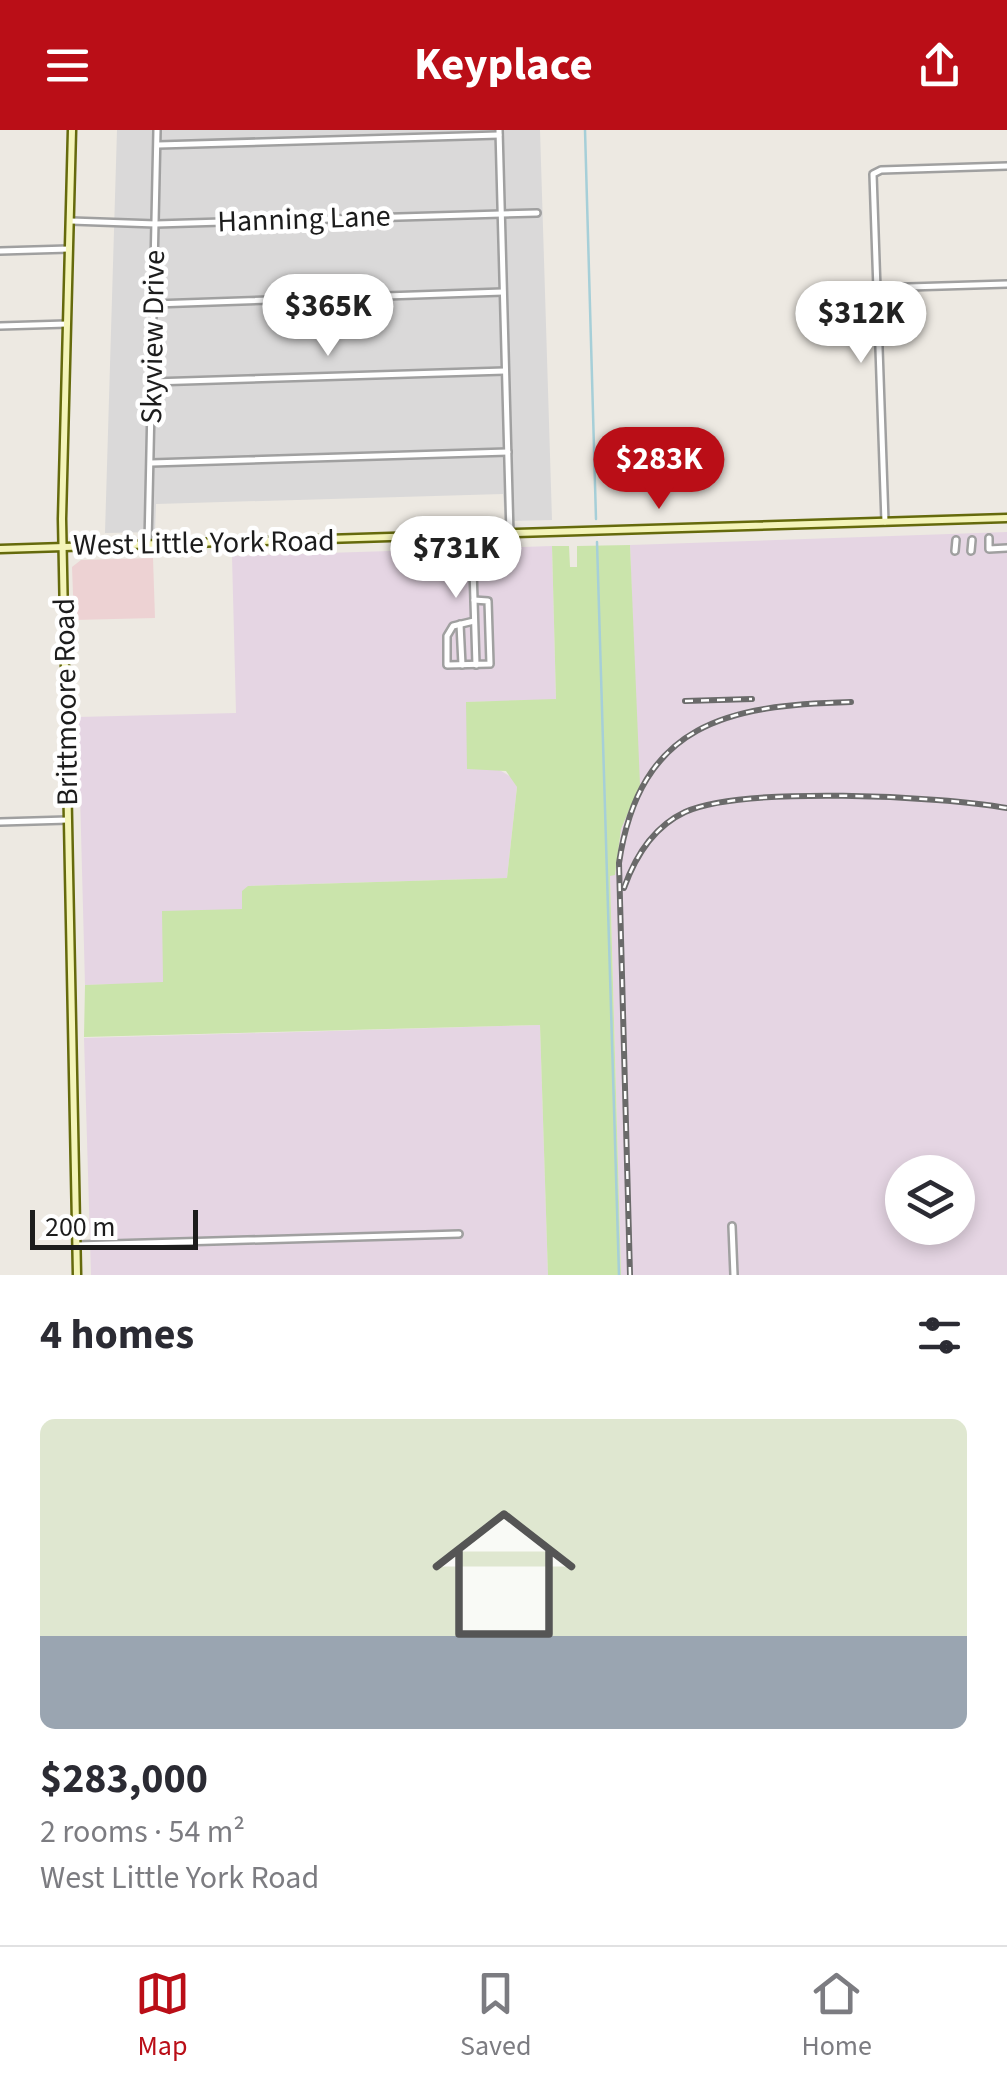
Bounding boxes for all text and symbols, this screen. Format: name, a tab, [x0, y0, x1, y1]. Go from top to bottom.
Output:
text: Keyplace	[414, 33, 593, 97]
icon: menu	[40, 38, 95, 93]
icon: share	[912, 38, 967, 93]
street label: Hanning Lane	[217, 194, 391, 244]
street label: Skyview Drive	[130, 250, 176, 424]
pin: $365K	[258, 274, 398, 359]
pin: $312K	[791, 281, 931, 366]
text: $365K	[284, 283, 372, 329]
text: $312K	[817, 290, 905, 336]
pin: $283K	[589, 427, 729, 512]
text: $283K	[615, 436, 703, 482]
pin: $731K	[386, 516, 526, 601]
street label: West Little York Road	[73, 519, 335, 567]
text: $731K	[412, 525, 500, 571]
street label: Brittmoore Road	[43, 598, 89, 806]
map controls	[885, 1155, 975, 1245]
button: layers	[885, 1155, 975, 1245]
scale bar	[30, 1205, 198, 1250]
text: 200 m	[45, 1207, 116, 1247]
text: 4 homes	[40, 1305, 194, 1365]
icon: filters	[912, 1308, 967, 1363]
icon: home	[414, 1484, 594, 1664]
text: $283,000	[40, 1749, 208, 1809]
text: 2 rooms · 54 m²	[40, 1809, 245, 1855]
text: West Little York Road	[40, 1855, 319, 1901]
tab: Map	[135, 1966, 190, 2066]
tab: Saved	[460, 1966, 531, 2066]
tab: Home	[801, 1966, 872, 2066]

